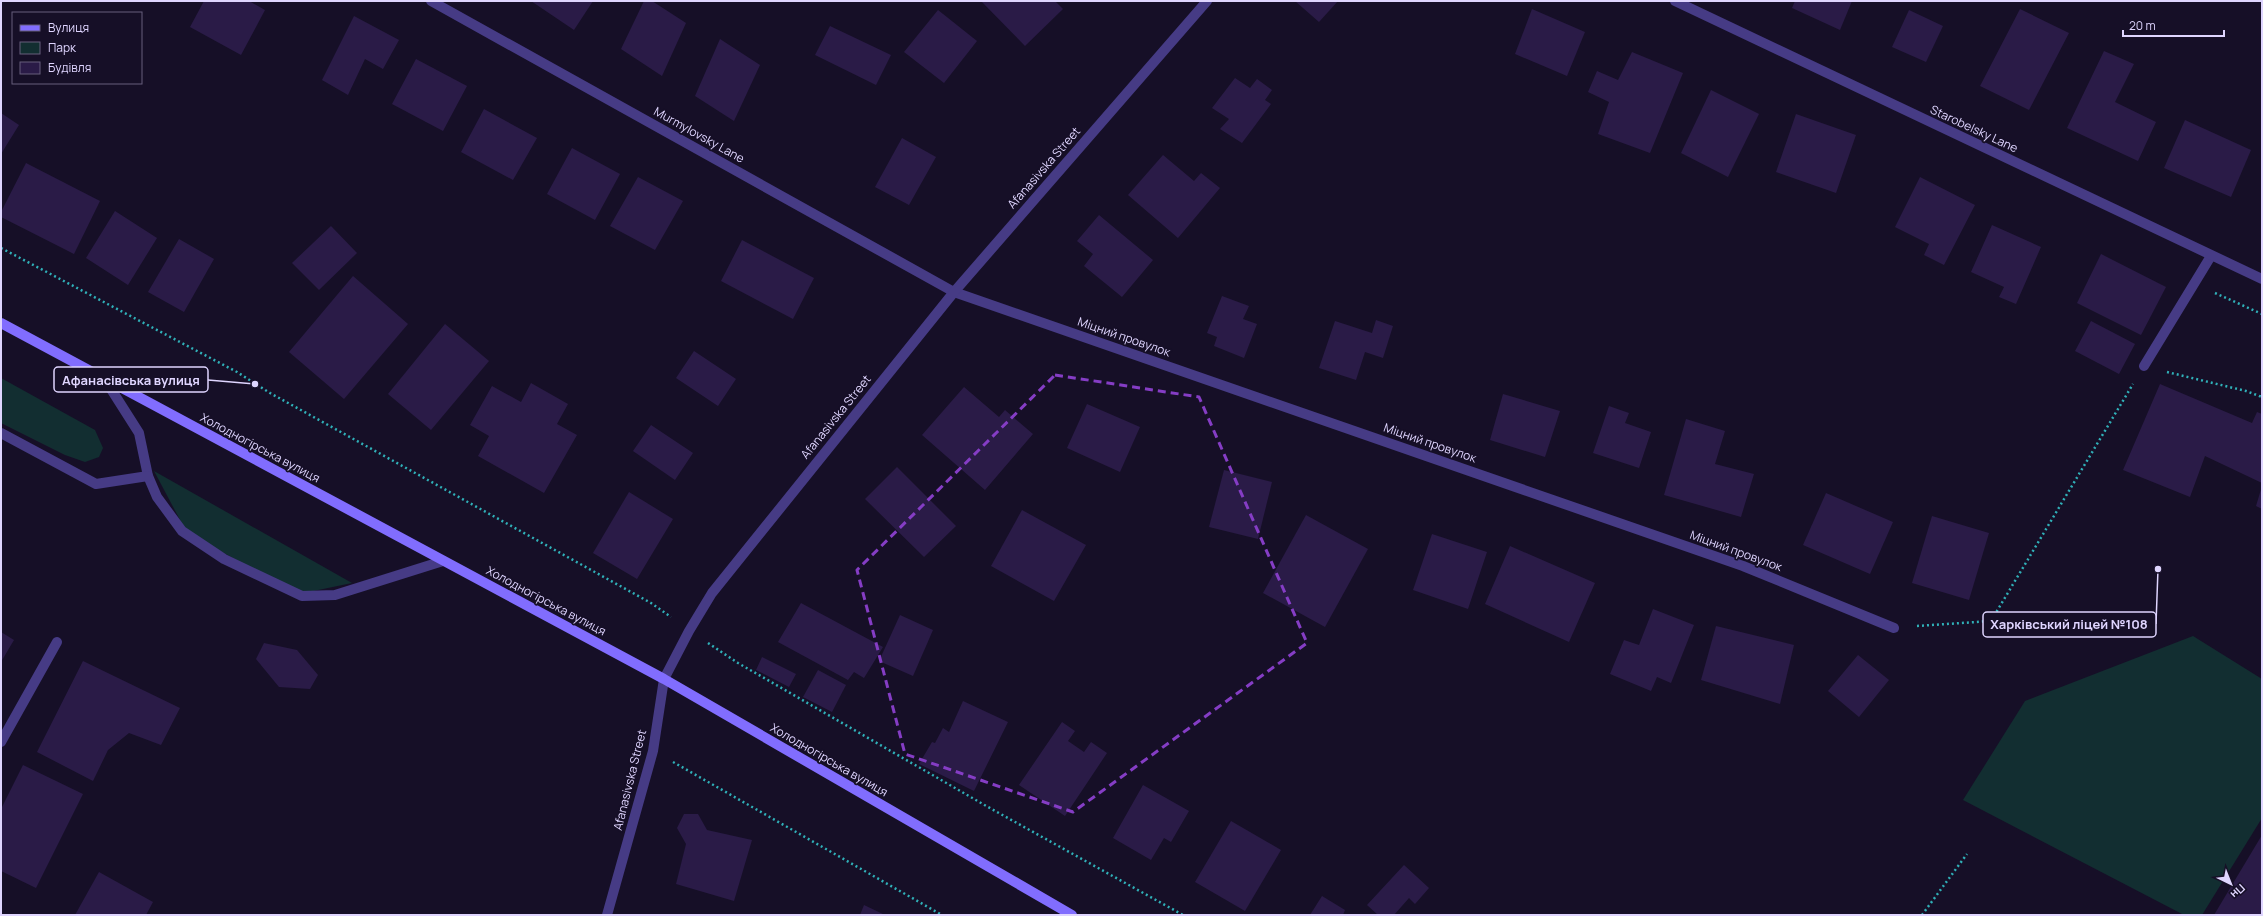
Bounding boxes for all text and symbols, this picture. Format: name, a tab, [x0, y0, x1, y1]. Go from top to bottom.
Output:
legend	[12, 12, 142, 84]
scale bar	[2123, 12, 2224, 38]
text: 20 m	[2129, 17, 2156, 34]
text: Вулиця	[48, 19, 89, 36]
text: Парк	[48, 39, 77, 56]
text: Будівля	[48, 59, 91, 76]
street label: Starobelsky Lane	[1928, 101, 2021, 156]
street label: Murmylovsky Lane	[651, 103, 748, 167]
street label: Afanasivska Street	[1003, 123, 1084, 212]
street label: Міцний провулок	[1076, 313, 1174, 361]
callout: Афанасівська вулиця	[54, 367, 208, 392]
text: Афанасівська вулиця	[62, 371, 200, 389]
street label: Afanasivska Street	[796, 371, 875, 462]
street label: Холодногірська вулиця	[197, 409, 323, 486]
street label: Міцний провулок	[1382, 419, 1480, 467]
street label: Міцний провулок	[1688, 526, 1786, 575]
street label: Холодногірська вулиця	[483, 562, 609, 639]
callout: Харківський ліцей №108	[1983, 612, 2156, 637]
text: Харківський ліцей №108	[1990, 615, 2148, 633]
street label: Холодногірська вулиця	[767, 719, 891, 800]
street label: Afanasivska Street	[609, 727, 650, 832]
north arrow	[2211, 864, 2251, 904]
text: Пн	[2228, 881, 2249, 902]

